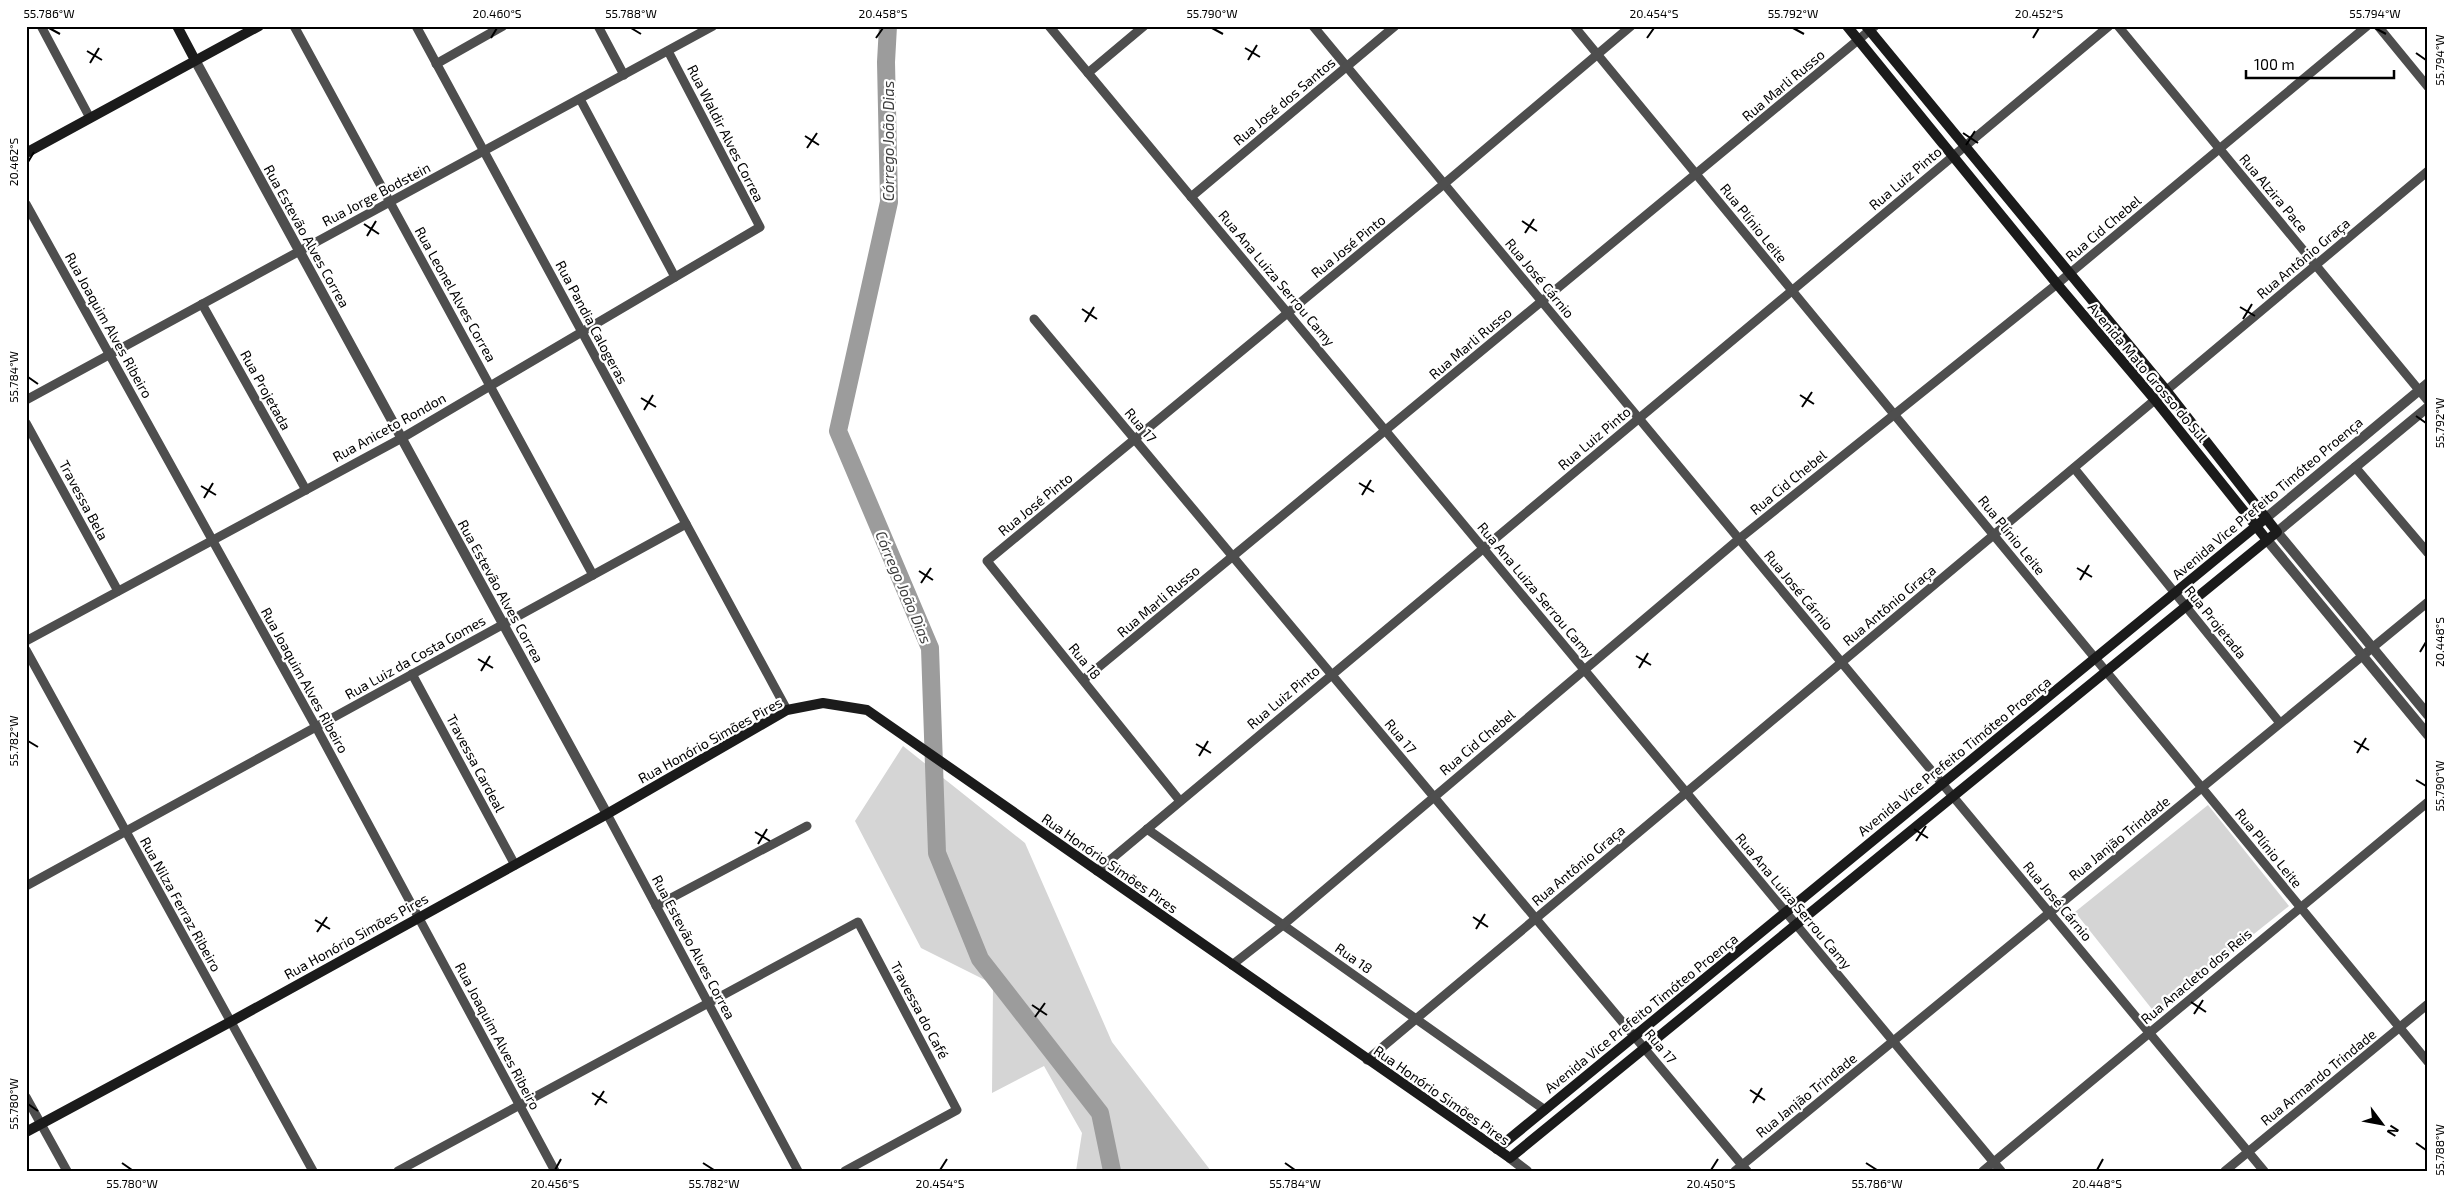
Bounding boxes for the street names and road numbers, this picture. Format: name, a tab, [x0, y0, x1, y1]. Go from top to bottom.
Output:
street label: Rua Marli Russo	[1738, 45, 1828, 124]
street label: Rua José dos Santos	[1230, 53, 1338, 149]
street label: Rua Waldir Alves Correa	[684, 62, 768, 204]
street label: Rua Luiz Pinto	[1865, 143, 1945, 213]
street label: Rua Alzira Pace	[2236, 150, 2312, 236]
street label: Rua Jorge Bodstein	[319, 158, 433, 230]
street label: Rua Estevão Alves Correa	[261, 162, 353, 310]
street label: Rua Plínio Leite	[1717, 180, 1791, 266]
street label: Rua Cid Chebel	[2062, 191, 2145, 265]
street label: Rua Ana Luiza Serrou Camy	[1215, 207, 1339, 350]
street label: Rua José Pinto	[1307, 211, 1389, 281]
street label: Rua Antônio Graça	[2253, 214, 2354, 303]
street label: Rua Leonel Alves Correa	[412, 223, 500, 365]
street label: Rua José Cárnio	[1502, 235, 1578, 321]
street label: Rua Joaquim Alves Ribeiro	[62, 249, 156, 401]
street label: Rua Pandia Calogeras	[552, 257, 632, 387]
street label: Avenida Mato Grosso do Sul	[2085, 299, 2212, 446]
street label: Rua Marli Russo	[1425, 303, 1515, 382]
street label: Rua Projetada	[237, 347, 295, 433]
street label: Rua Aniceto Rondon	[329, 389, 449, 465]
street label: Rua Luiz Pinto	[1554, 403, 1634, 473]
street label: Rua 17	[1122, 404, 1160, 446]
street label: Avenida Vice Prefeito Timóteo Proença	[2168, 413, 2366, 584]
street label: Rua Cid Chebel	[1746, 446, 1830, 518]
street label: Travessa Bela	[56, 457, 112, 543]
street label: Rua José Pinto	[994, 469, 1076, 539]
street label: Rua Plínio Leite	[1975, 492, 2049, 578]
street label: Rua Estevão Alves Correa	[455, 517, 547, 665]
street label: Rua Ana Luiza Serrou Camy	[1474, 519, 1598, 662]
street label: Rua José Cárnio	[1761, 547, 1837, 633]
street label: Rua Marli Russo	[1113, 561, 1203, 640]
street label: Rua Antônio Graça	[1839, 561, 1940, 650]
street label: Rua Projetada	[2181, 582, 2251, 662]
street label: Rua Joaquim Alves Ribeiro	[258, 604, 352, 756]
street label: Rua Luiz da Costa Gomes	[342, 611, 488, 703]
street label: Rua 18	[1065, 640, 1105, 682]
street label: Rua Luiz Pinto	[1243, 662, 1323, 732]
street label: Avenida Vice Prefeito Timóteo Proença	[1854, 673, 2055, 840]
street label: Rua Honório Simões Pires	[635, 693, 785, 787]
street label: Rua Cid Chebel	[1436, 705, 1519, 779]
street label: Travessa Cardeal	[443, 711, 509, 816]
street label: Rua 17	[1382, 715, 1420, 757]
street label: Rua Janjão Trindade	[2065, 792, 2173, 884]
street label: Rua Plínio Leite	[2232, 805, 2306, 891]
street label: Rua Honório Simões Pires	[1039, 810, 1181, 916]
street label: Rua Antônio Graça	[1528, 821, 1629, 910]
street label: Rua Ana Luiza Serrou Camy	[1732, 830, 1856, 973]
street label: Rua Nilza Ferraz Ribeiro	[137, 834, 225, 974]
street label: Rua José Cárnio	[2020, 858, 2096, 944]
street label: Rua Estevão Alves Correa	[649, 872, 739, 1022]
street label: Rua Honório Simões Pires	[281, 889, 431, 983]
street label: Rua Anacleto dos Reis	[2137, 925, 2255, 1027]
street label: Avenida Vice Prefeito Timóteo Proença	[1541, 930, 1742, 1097]
street label: Rua 18	[1332, 939, 1376, 977]
street label: Travessa do Café	[887, 959, 953, 1061]
street label: Rua Joaquim Alves Ribeiro	[452, 960, 544, 1113]
street label: Rua 17	[1642, 1025, 1680, 1067]
street label: Rua Armando Trindade	[2257, 1025, 2379, 1129]
street label: Rua Honório Simões Pires	[1371, 1042, 1513, 1148]
street label: Rua Janjão Trindade	[1752, 1049, 1860, 1141]

